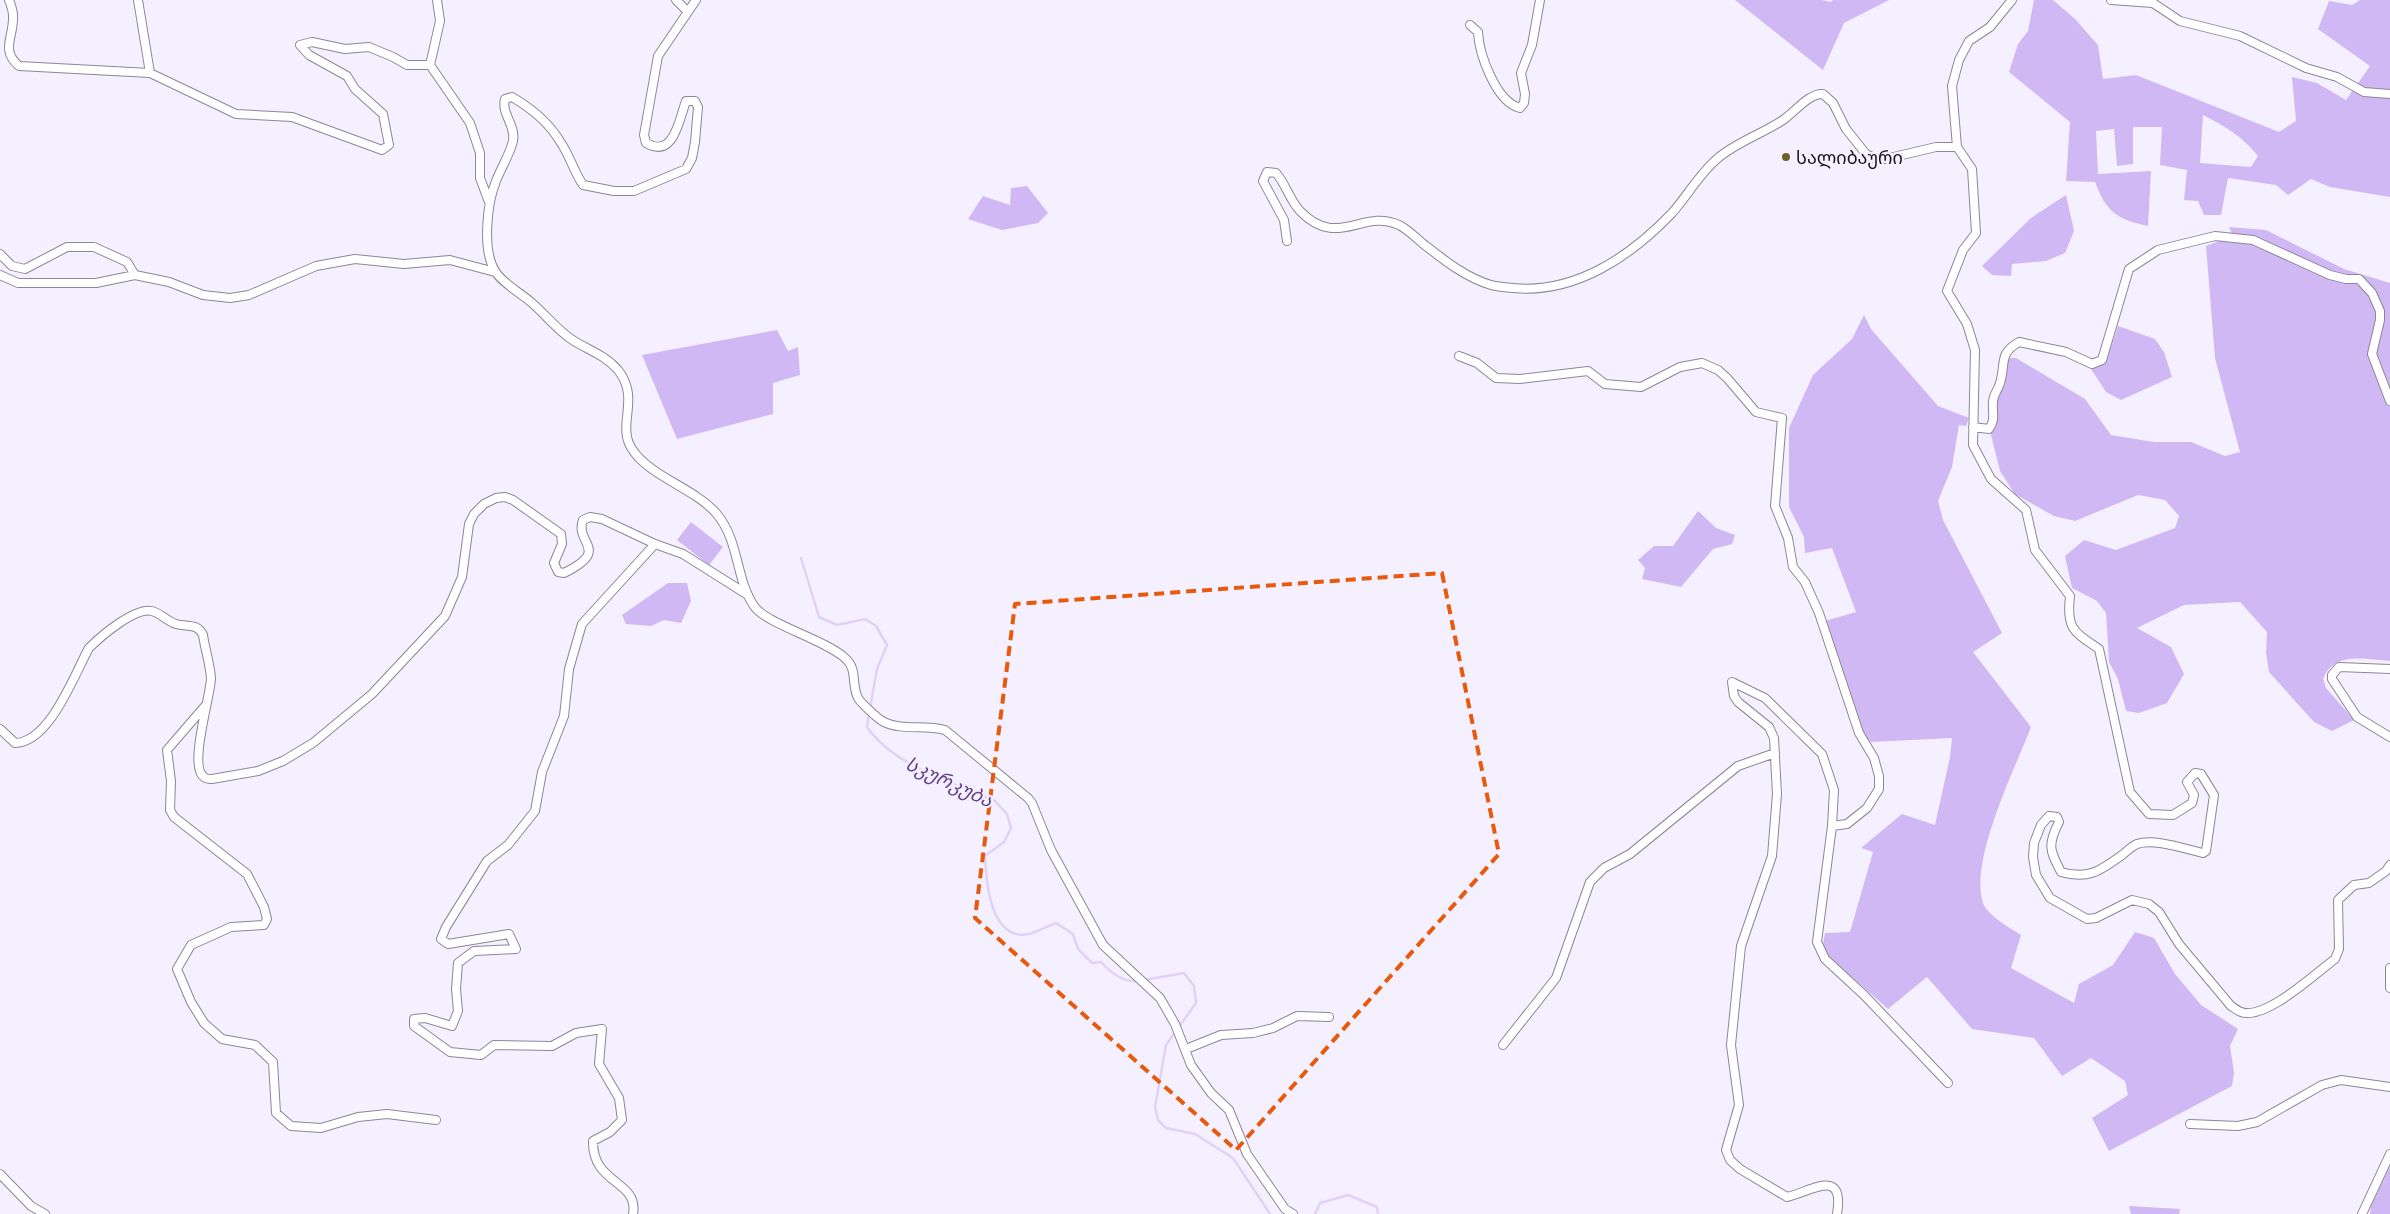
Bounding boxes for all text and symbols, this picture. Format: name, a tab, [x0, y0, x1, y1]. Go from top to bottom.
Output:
place label: სალიბაური	[1796, 147, 1903, 169]
marker: სალიბაური	[1780, 151, 1792, 163]
water label: სკურკუბა	[902, 752, 997, 812]

